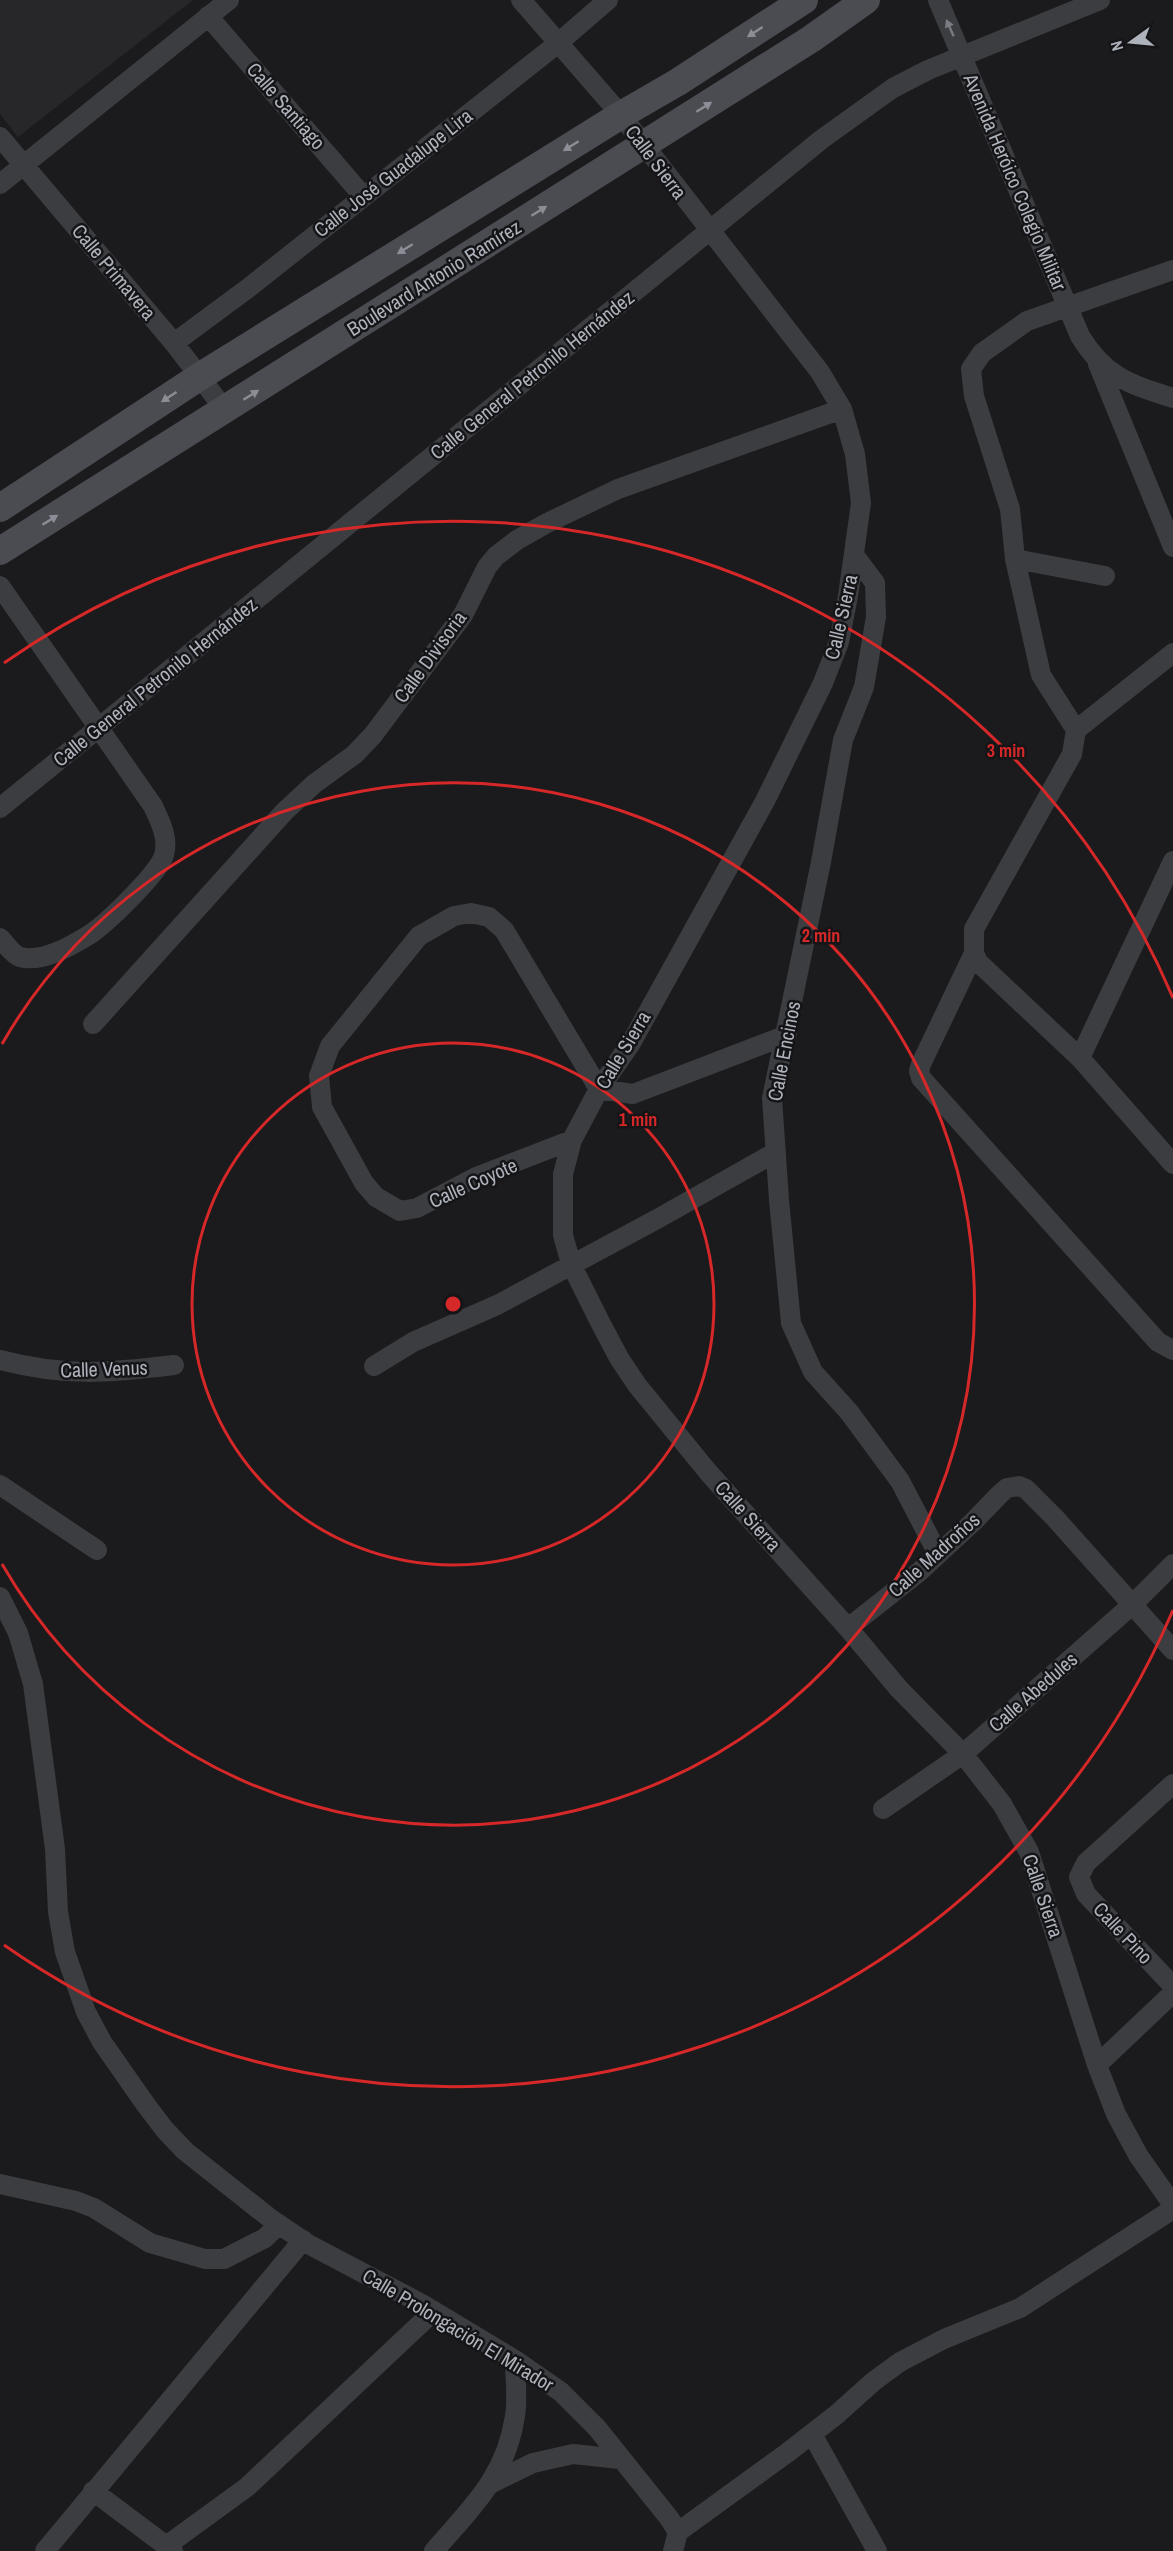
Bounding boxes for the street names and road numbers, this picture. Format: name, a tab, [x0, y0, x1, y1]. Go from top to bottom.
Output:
street label: Calle Santiago	[241, 56, 332, 155]
street label: Avenida Heróico Colegio Militar	[957, 68, 1074, 295]
street label: Calle José Guadalupe Lira	[308, 102, 478, 243]
street label: Calle Sierra	[620, 119, 693, 204]
street label: Boulevard Antonio Ramírez	[342, 213, 526, 342]
street label: Calle Primavera	[66, 218, 163, 325]
street label: Calle General Petronilo Hernández	[424, 284, 639, 465]
street label: Calle Sierra	[818, 572, 863, 662]
street label: Calle General Petronilo Hernández	[47, 591, 262, 772]
street label: Calle Divisoria	[387, 605, 472, 708]
street label: Calle Encinos	[761, 999, 806, 1103]
street label: Calle Sierra	[589, 1006, 656, 1094]
street label: Calle Coyote	[424, 1151, 521, 1214]
street label: Calle Venus	[60, 1353, 148, 1384]
street label: Calle Sierra	[709, 1474, 787, 1557]
street label: Calle Madroños	[882, 1506, 985, 1603]
street label: Calle Abedules	[983, 1646, 1083, 1738]
street label: Calle Sierra	[1017, 1851, 1070, 1941]
street label: Calle Pino	[1088, 1896, 1159, 1970]
street label: Calle Prolongación El Mirador	[358, 2262, 559, 2398]

